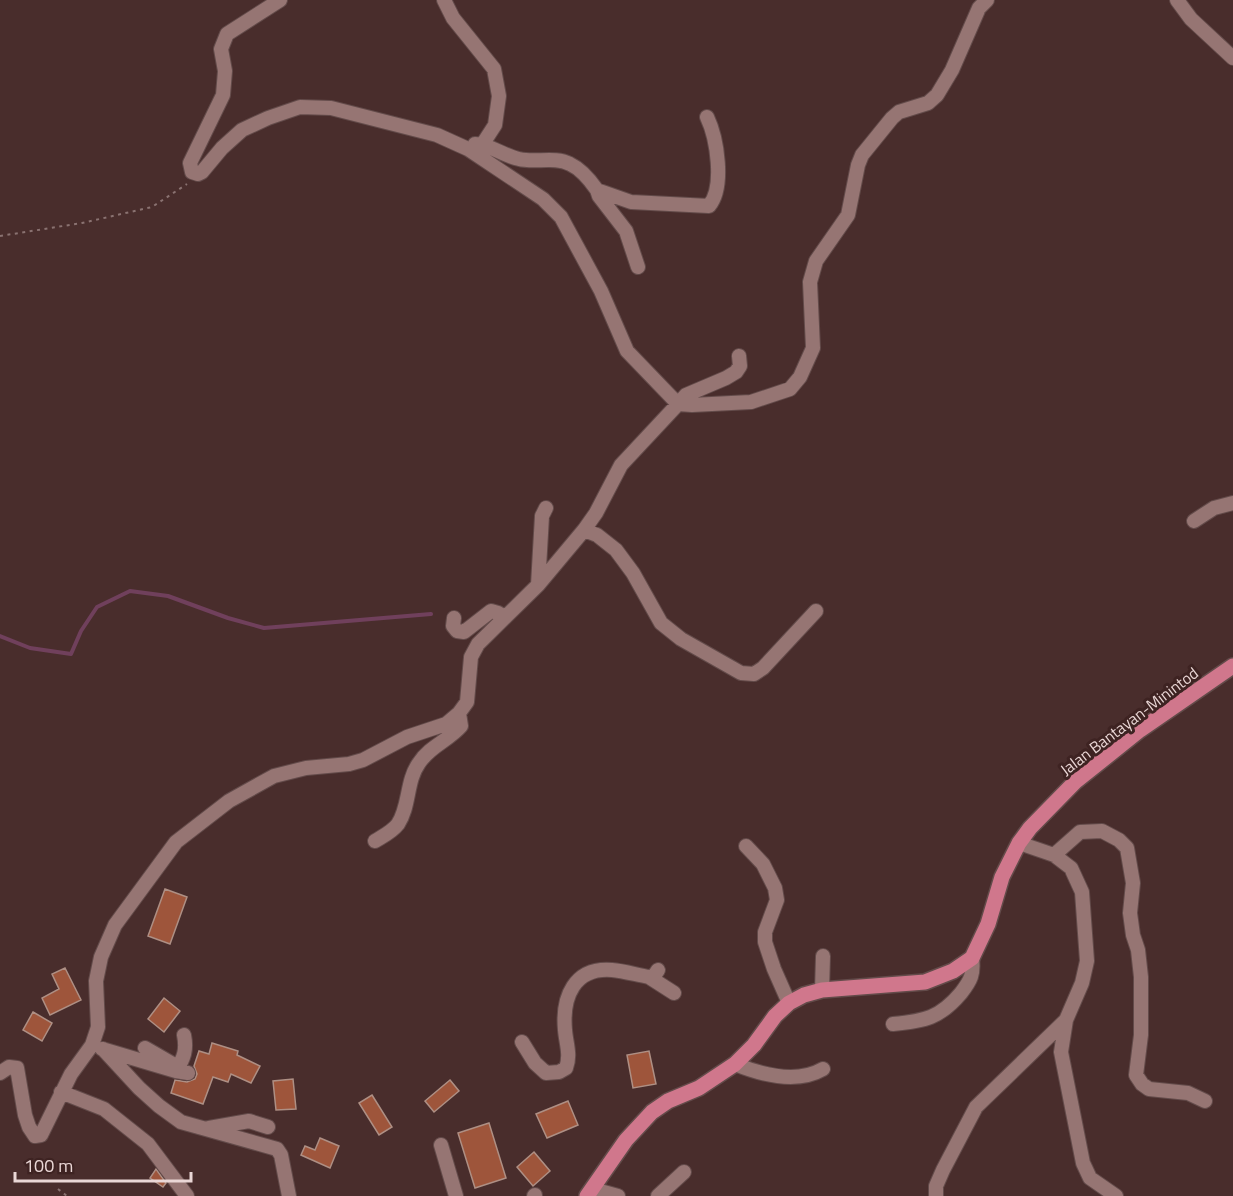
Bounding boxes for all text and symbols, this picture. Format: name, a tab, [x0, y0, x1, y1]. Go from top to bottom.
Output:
street label: Jalan Bantayan-Minintod	[1055, 661, 1203, 781]
scale bar	[15, 1145, 190, 1183]
text: 100 m	[24, 1152, 73, 1179]

